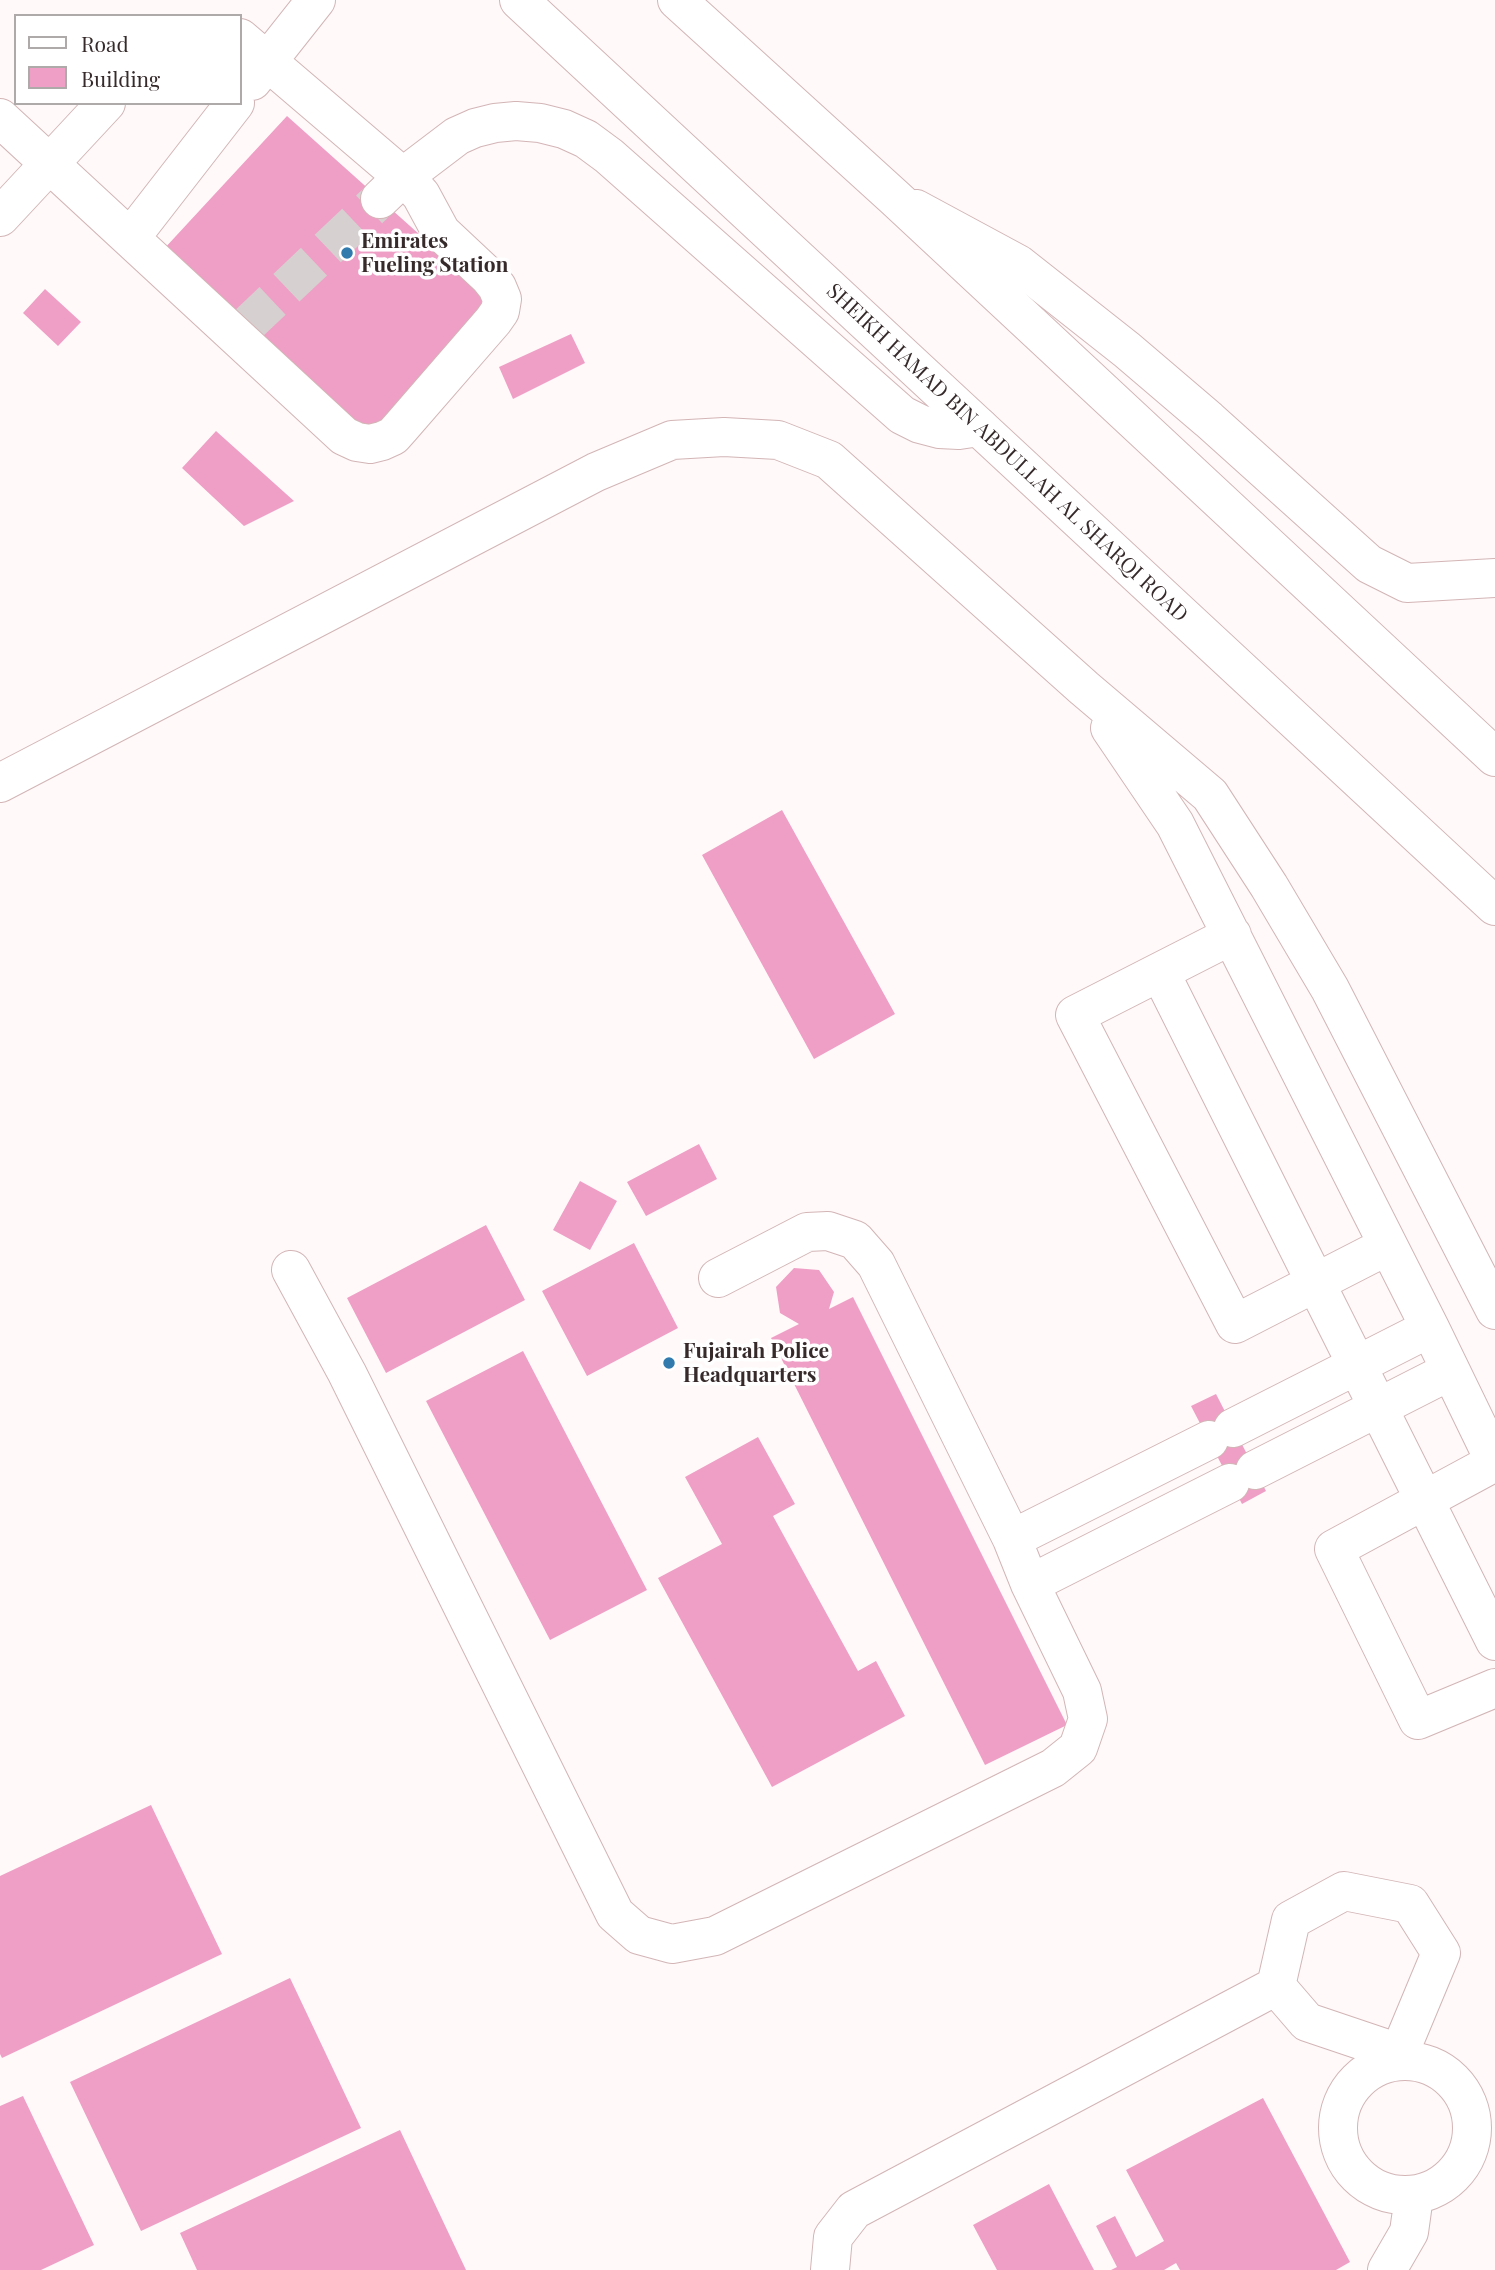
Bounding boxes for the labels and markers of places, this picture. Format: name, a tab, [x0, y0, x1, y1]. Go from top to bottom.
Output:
place label: Emirates Fueling Station	[361, 228, 508, 278]
marker: Emirates Fueling Station	[339, 245, 355, 261]
place label: Fujairah Police Headquarters	[683, 1338, 829, 1388]
marker: Fujairah Police Headquarters	[661, 1355, 677, 1371]

